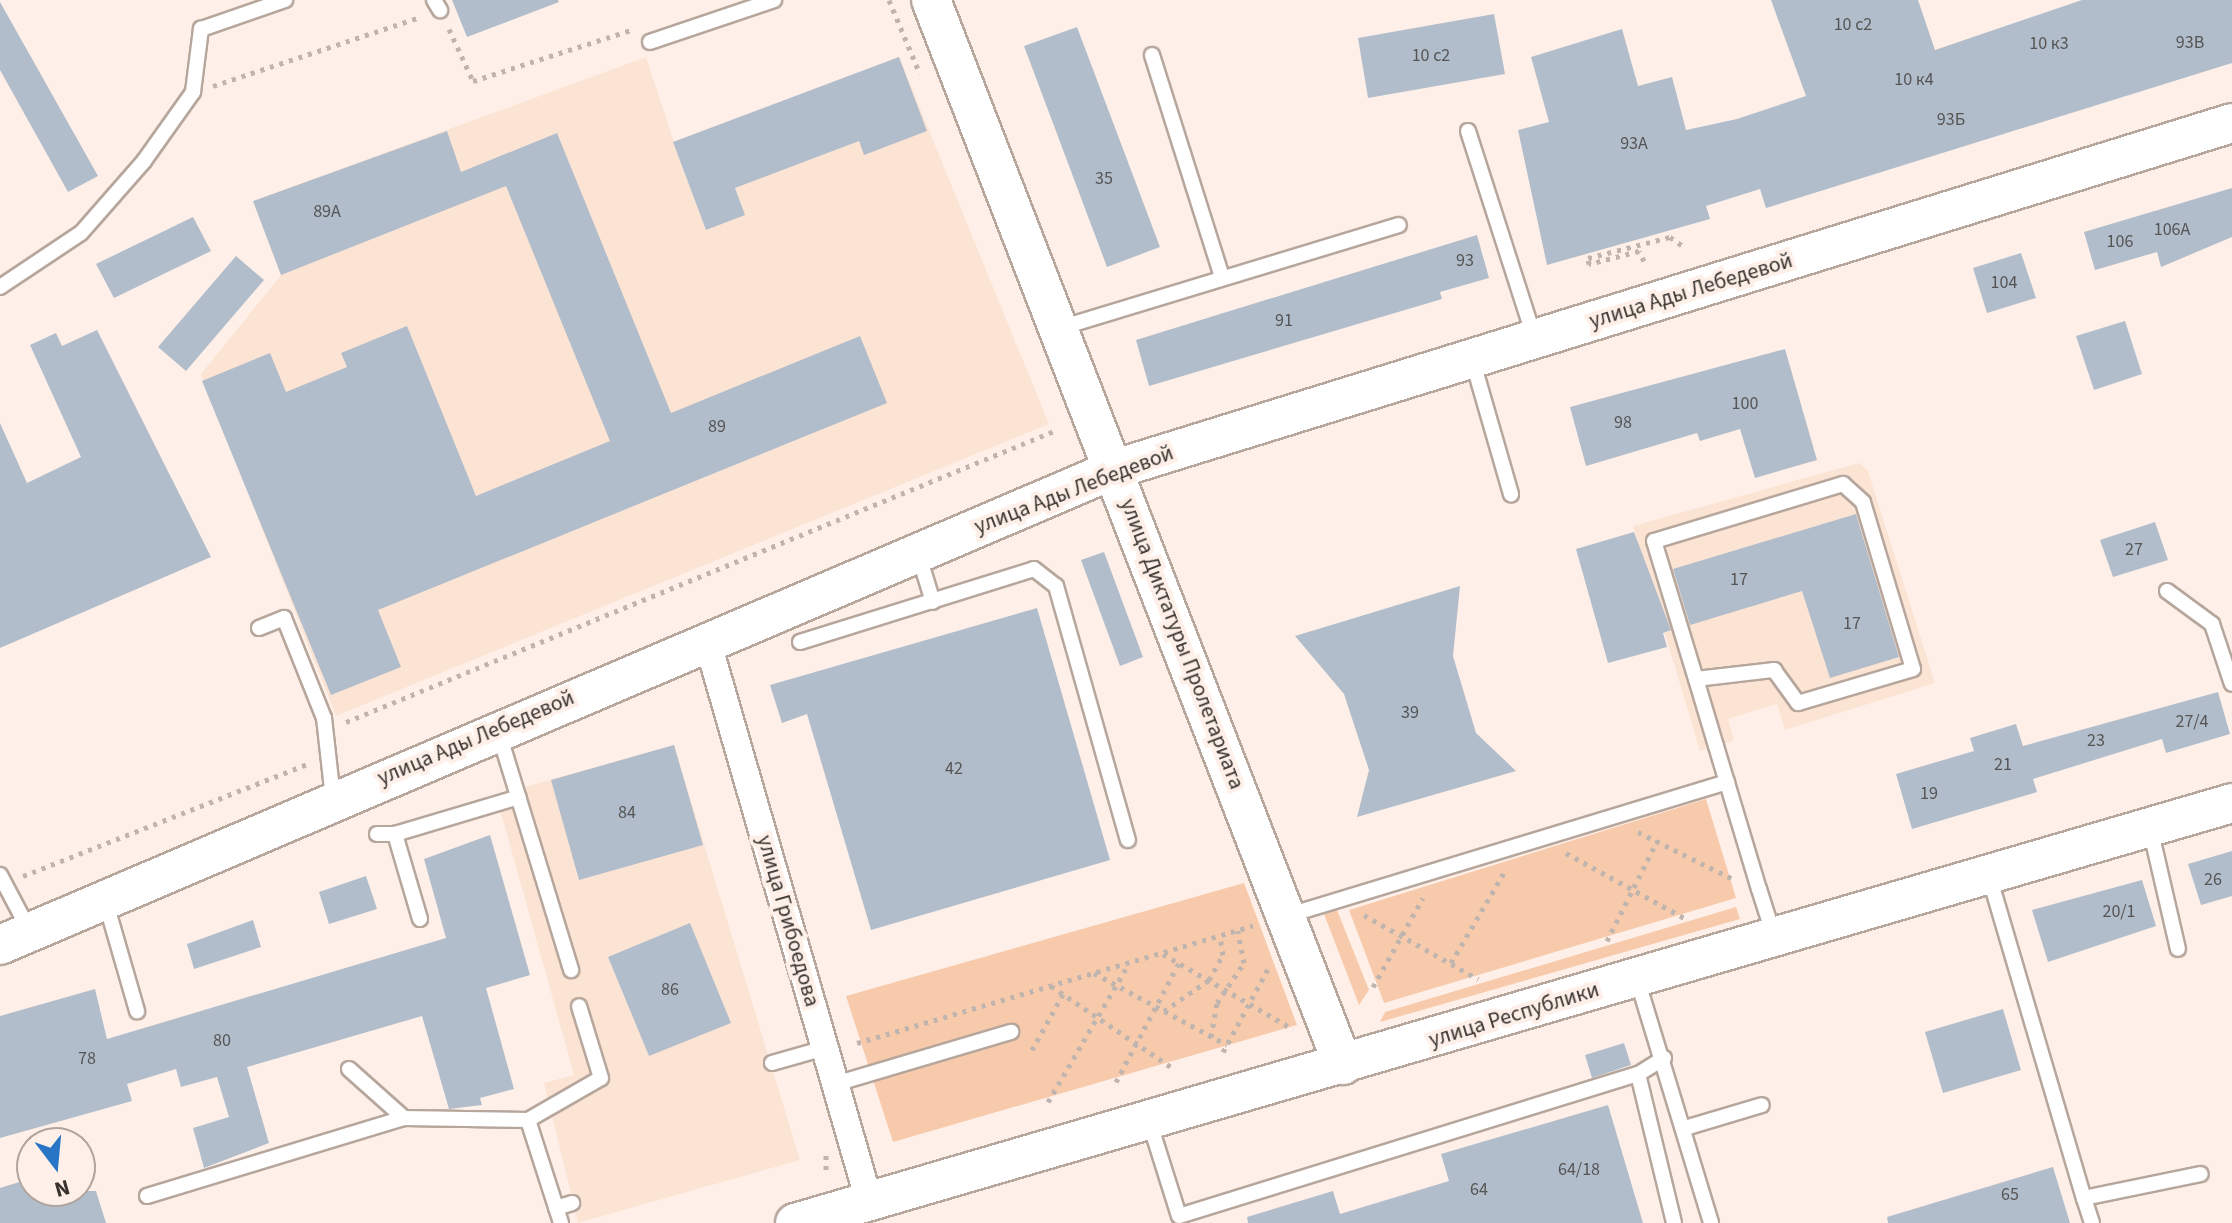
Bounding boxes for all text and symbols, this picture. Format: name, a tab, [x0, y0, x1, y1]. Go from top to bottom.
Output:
house number: 10 с2	[1834, 14, 1872, 36]
house number: 93В	[2176, 32, 2204, 54]
house number: 10 к3	[2029, 33, 2069, 55]
house number: 10 с2	[1412, 45, 1450, 67]
house number: 10 к4	[1894, 69, 1934, 91]
house number: 93Б	[1937, 109, 1965, 131]
house number: 93А	[1620, 133, 1648, 155]
house number: 35	[1095, 168, 1113, 190]
house number: 89А	[313, 201, 341, 223]
house number: 106А	[2154, 219, 2190, 241]
house number: 106	[2107, 231, 2133, 253]
street label: улица Ады Лебедевой	[1586, 247, 1796, 335]
house number: 93	[1456, 250, 1474, 272]
house number: 104	[1991, 272, 2017, 294]
house number: 91	[1275, 310, 1293, 332]
house number: 100	[1732, 393, 1758, 415]
house number: 98	[1614, 412, 1632, 434]
house number: 89	[708, 416, 726, 438]
street label: улица Ады Лебедевой	[971, 440, 1177, 540]
street label: улица Диктатуры Пролетариата	[1114, 495, 1250, 793]
house number: 27	[2125, 539, 2143, 561]
house number: 17	[1730, 569, 1748, 591]
house number: 17	[1843, 613, 1861, 635]
street label: улица Ады Лебедевой	[374, 685, 578, 791]
house number: 39	[1401, 702, 1419, 724]
house number: 27/4	[2175, 711, 2209, 733]
house number: 23	[2087, 730, 2105, 752]
house number: 21	[1994, 754, 2012, 776]
house number: 42	[945, 758, 963, 780]
house number: 19	[1920, 783, 1938, 805]
house number: 84	[618, 802, 636, 824]
street label: улица Грибоедова	[751, 832, 825, 1010]
house number: 26	[2204, 869, 2222, 891]
house number: 20/1	[2102, 901, 2136, 923]
street label: улица Республики	[1426, 977, 1602, 1053]
house number: 86	[661, 979, 679, 1001]
house number: 80	[213, 1030, 231, 1052]
house number: 78	[78, 1048, 96, 1070]
north arrow	[16, 1127, 96, 1207]
house number: 64/18	[1558, 1159, 1600, 1181]
text: N	[51, 1171, 74, 1206]
house number: 64	[1470, 1179, 1488, 1201]
house number: 65	[2001, 1184, 2019, 1206]

